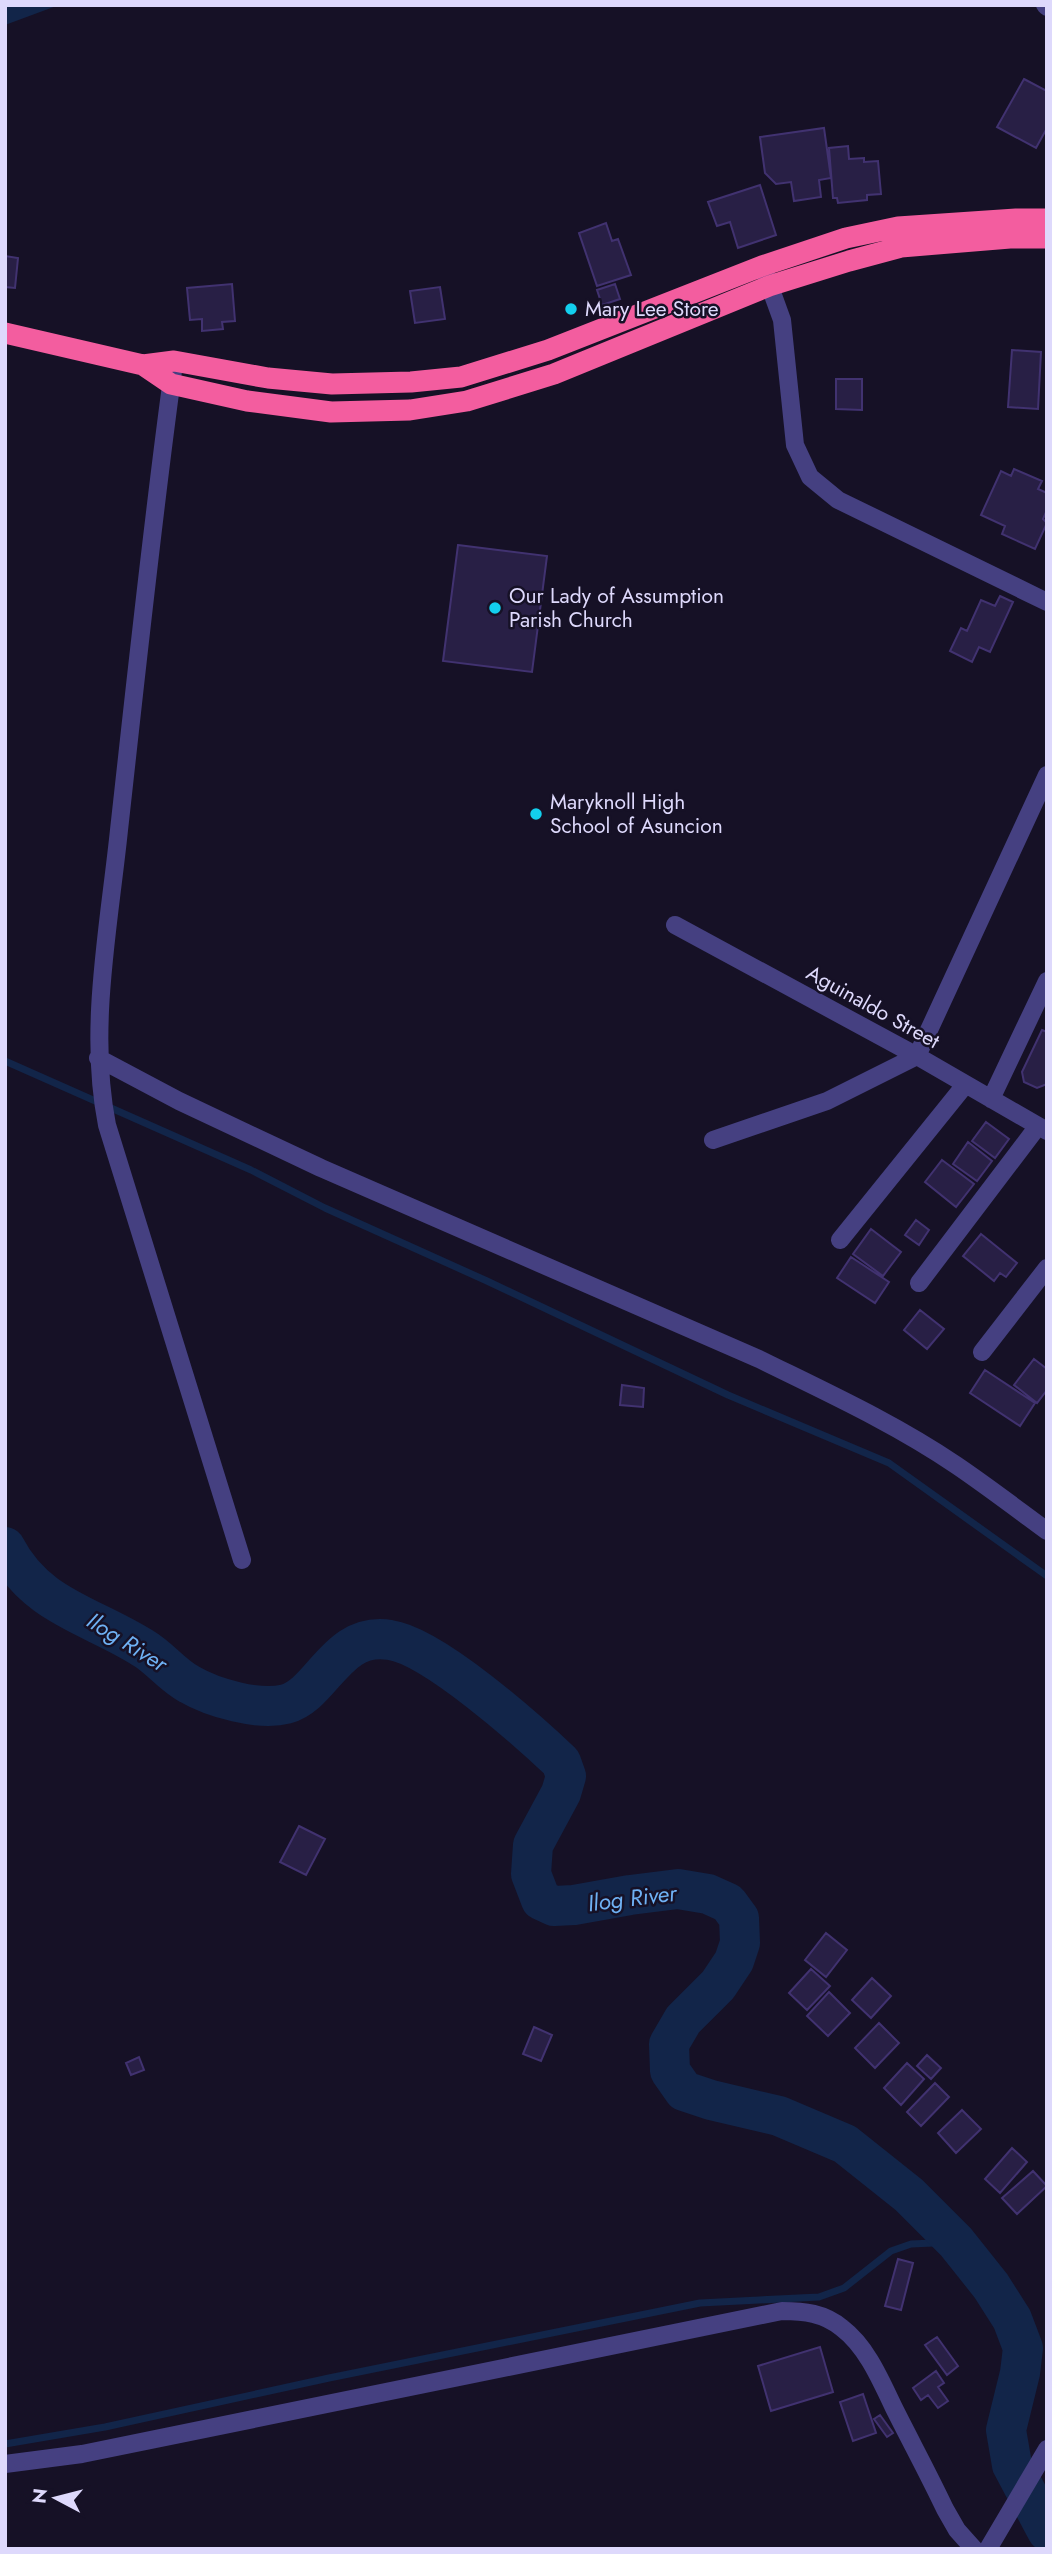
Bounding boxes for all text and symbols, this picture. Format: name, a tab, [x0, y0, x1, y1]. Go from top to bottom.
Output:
place label: Mary Lee Store	[585, 294, 719, 324]
marker: Mary Lee Store	[563, 301, 579, 317]
place label: Our Lady of Assumption Parish Church	[509, 581, 724, 635]
marker: Our Lady of Assumption Parish Church	[487, 600, 503, 616]
place label: Maryknoll High School of Asuncion	[550, 787, 723, 841]
marker: Maryknoll High School of Asuncion	[528, 806, 544, 822]
street label: Aguinaldo Street	[801, 958, 945, 1056]
water label: Ilog River	[80, 1604, 175, 1681]
water label: Ilog River	[586, 1876, 680, 1920]
north arrow	[21, 2463, 91, 2533]
text: N	[25, 2487, 54, 2505]

